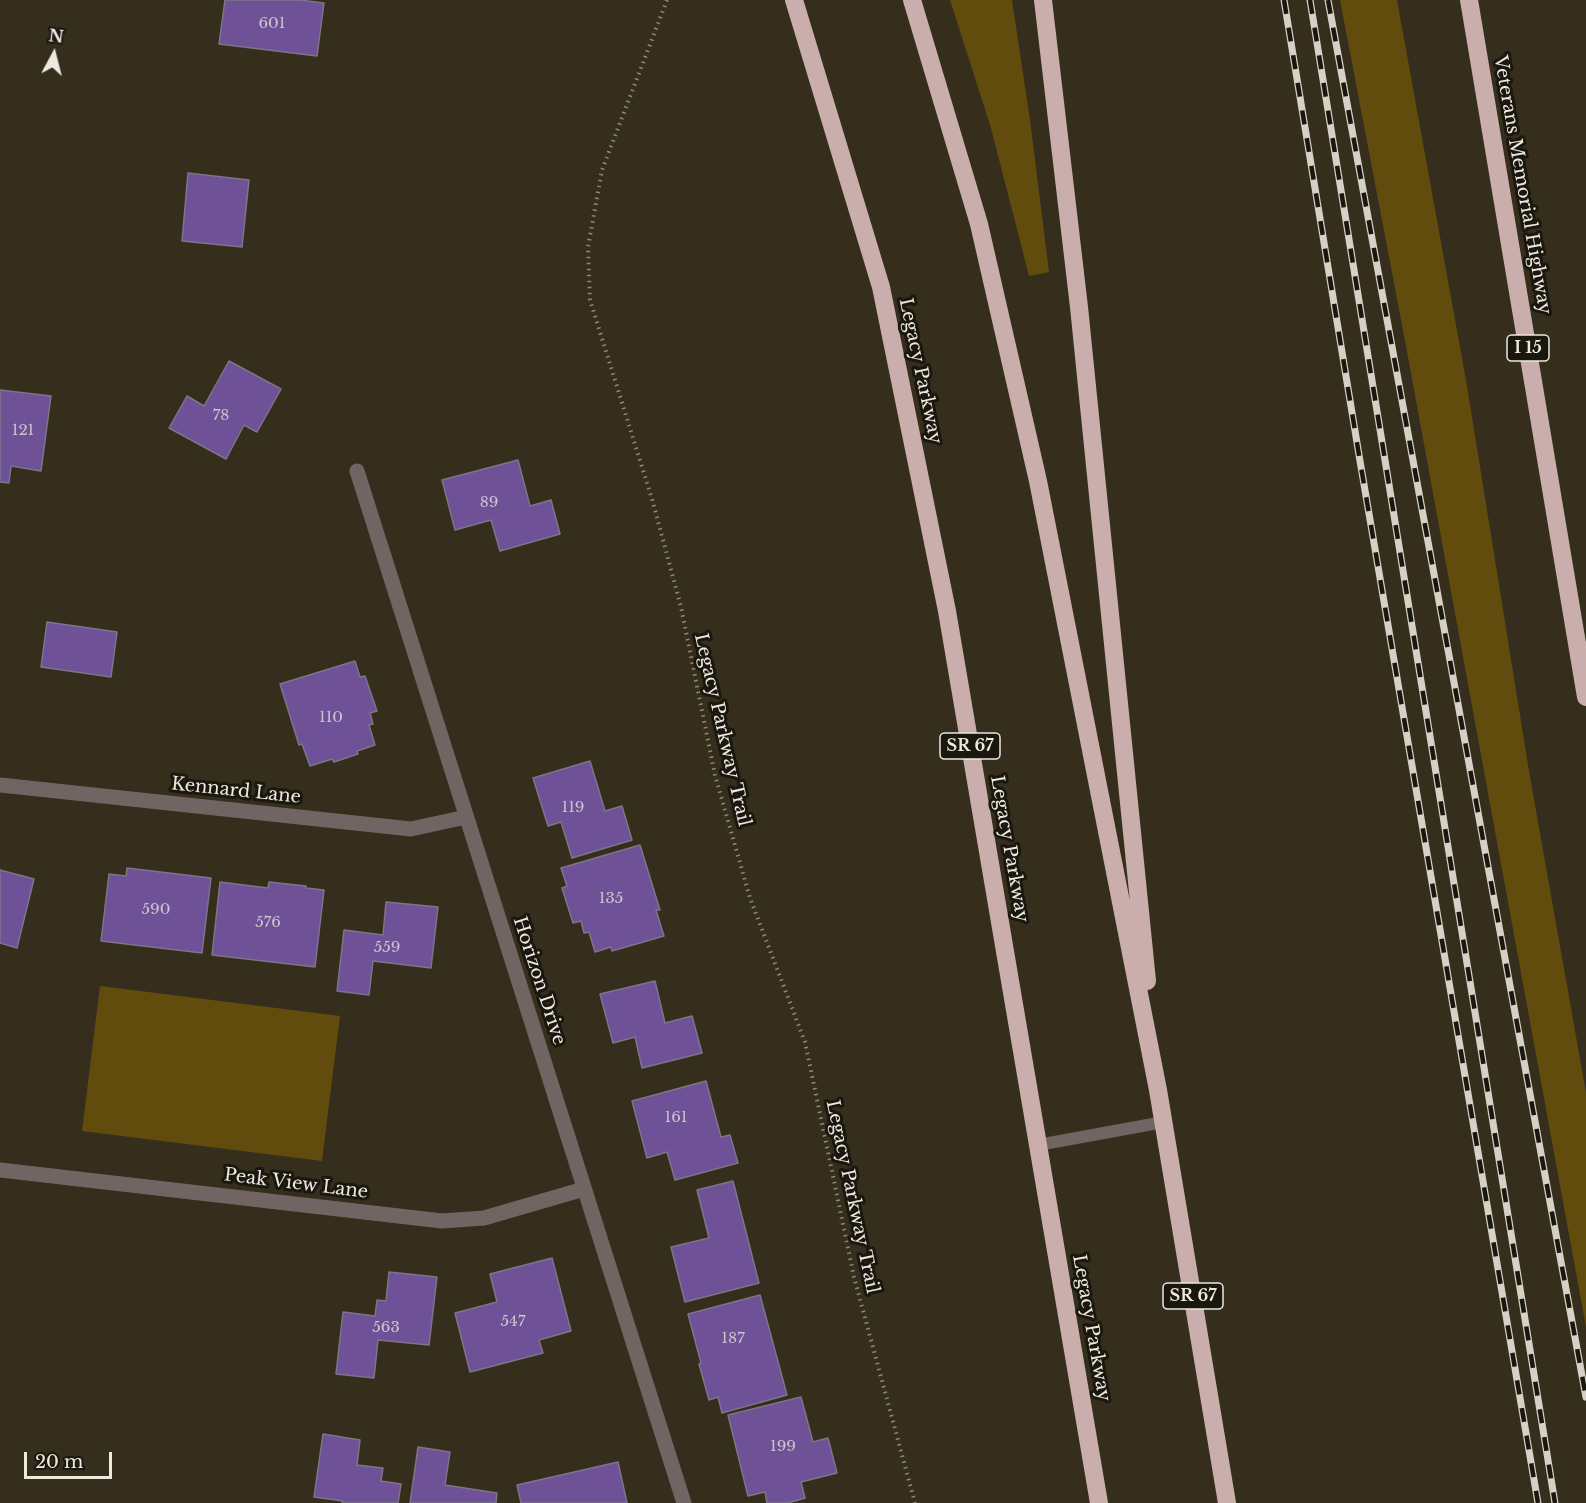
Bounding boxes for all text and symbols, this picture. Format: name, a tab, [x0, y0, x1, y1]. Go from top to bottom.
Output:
house number: 601	[258, 15, 286, 33]
north arrow	[24, 24, 84, 84]
text: N	[47, 25, 65, 47]
street label: Veterans Memorial Highway	[1489, 54, 1555, 316]
street label: Legacy Parkway	[894, 296, 946, 446]
road number: I 15	[1507, 335, 1549, 361]
house number: 78	[213, 407, 229, 425]
house number: 121	[12, 422, 34, 440]
house number: 89	[480, 494, 498, 512]
street label: Legacy Parkway Trail	[689, 631, 755, 829]
house number: 110	[319, 709, 343, 727]
road number: SR 67	[940, 733, 1000, 759]
street label: Kennard Lane	[170, 773, 302, 809]
street label: Legacy Parkway	[985, 774, 1033, 924]
house number: 119	[561, 799, 585, 817]
house number: 135	[599, 890, 623, 908]
house number: 590	[142, 901, 170, 919]
house number: 576	[255, 914, 281, 932]
street label: Horizon Drive	[508, 914, 570, 1048]
house number: 559	[374, 939, 400, 957]
street label: Legacy Parkway Trail	[821, 1098, 883, 1296]
house number: 161	[664, 1109, 688, 1127]
street label: Peak View Lane	[223, 1164, 369, 1204]
street label: Legacy Parkway	[1067, 1253, 1115, 1403]
road number: SR 67	[1163, 1283, 1223, 1309]
house number: 547	[501, 1313, 525, 1331]
house number: 563	[372, 1319, 400, 1337]
house number: 187	[721, 1330, 745, 1348]
house number: 199	[770, 1438, 796, 1456]
scale bar	[27, 1440, 116, 1478]
text: 20 m	[35, 1451, 83, 1473]

